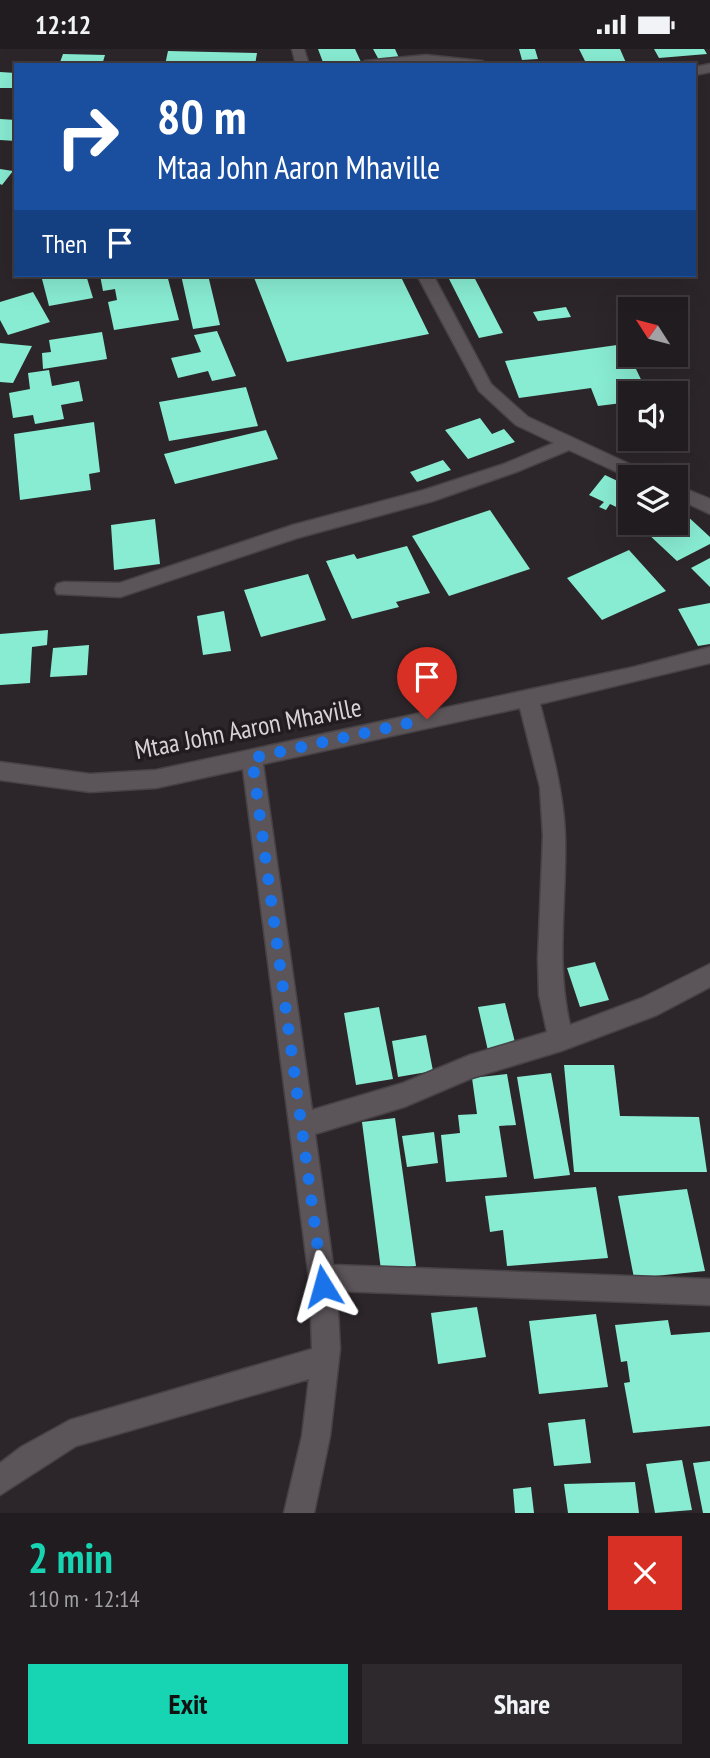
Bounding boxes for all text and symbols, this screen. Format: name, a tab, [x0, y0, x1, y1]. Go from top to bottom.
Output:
text: 12:12	[35, 8, 91, 41]
text: 80 m	[157, 84, 246, 148]
icon: right	[42, 91, 133, 182]
text: Mtaa John Aaron Mhaville	[157, 146, 440, 188]
icon: arrive	[101, 224, 139, 262]
text: Then	[42, 227, 87, 260]
north arrow	[618, 297, 688, 367]
map controls	[618, 297, 688, 535]
button: sound	[618, 381, 688, 451]
button: layers	[618, 465, 688, 535]
pin	[397, 647, 457, 719]
icon: arrive	[408, 658, 446, 696]
street label: Mtaa John Aaron Mhaville	[132, 690, 364, 766]
position arrow	[286, 1249, 360, 1323]
text: 2 min	[28, 1530, 113, 1585]
button: close	[608, 1536, 682, 1610]
text: 110 m · 12:14	[28, 1584, 140, 1613]
button: Exit	[28, 1664, 348, 1744]
button: Share	[362, 1664, 682, 1744]

